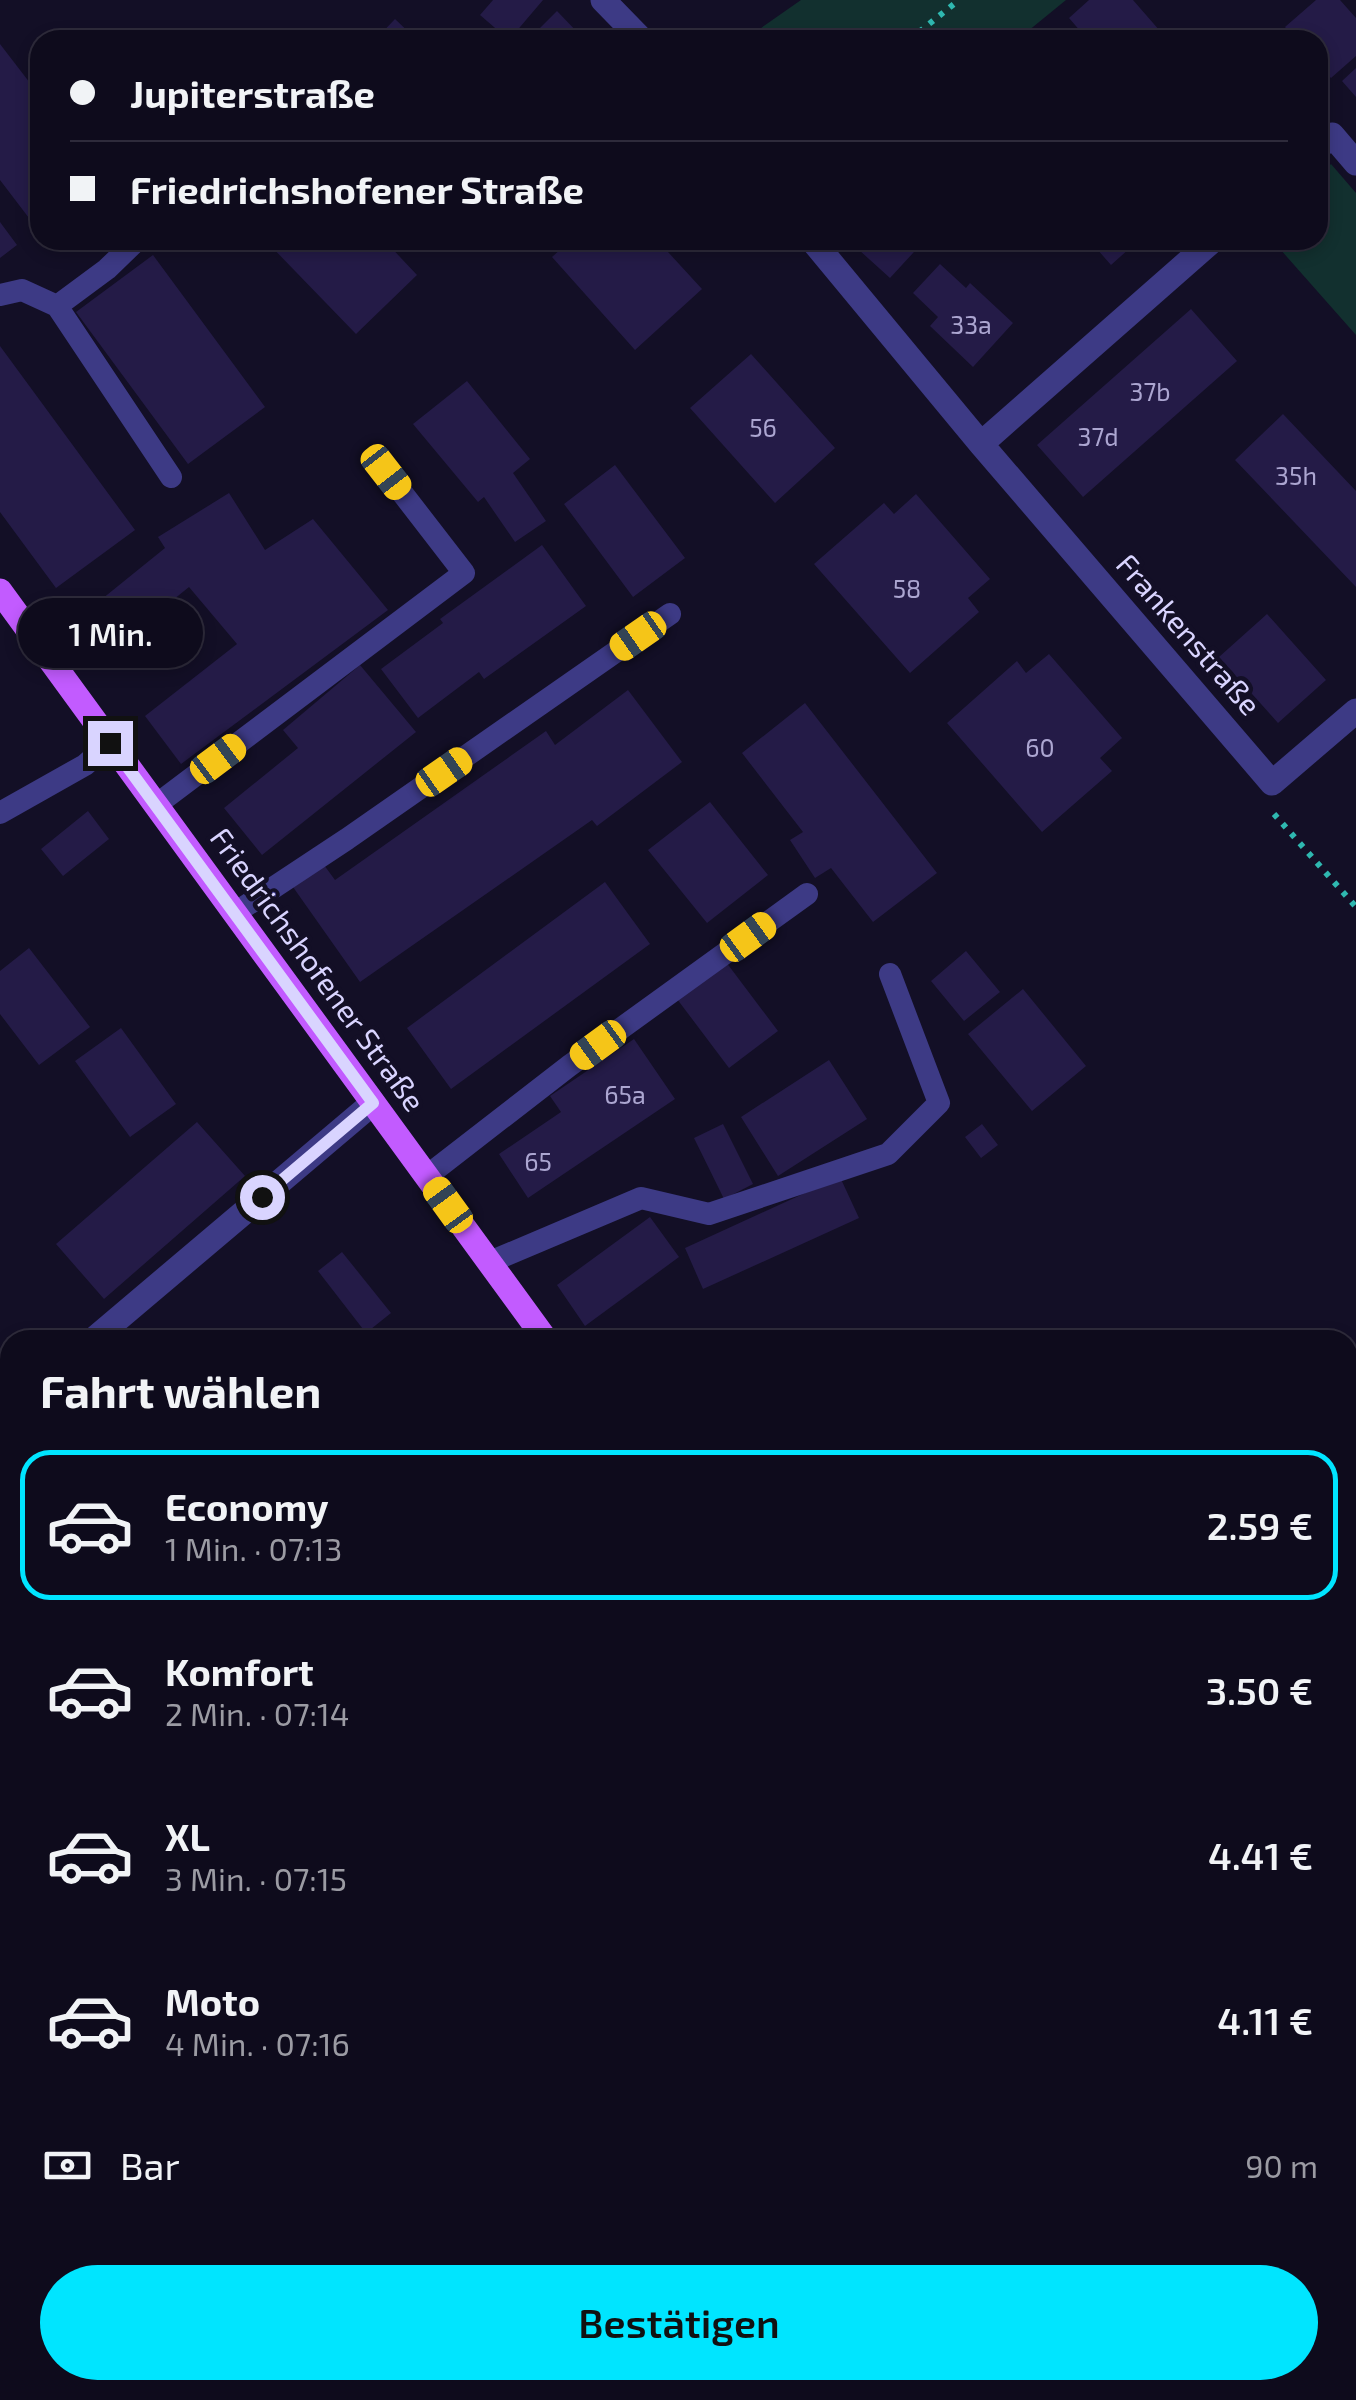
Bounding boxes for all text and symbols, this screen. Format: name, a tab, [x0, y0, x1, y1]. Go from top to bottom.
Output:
text: Jupiterstraße	[130, 70, 375, 116]
text: Friedrichshofener Straße	[130, 166, 584, 212]
house number: 33a	[950, 309, 992, 339]
house number: 37b	[1130, 376, 1170, 406]
house number: 56	[749, 412, 777, 442]
house number: 37d	[1077, 421, 1119, 451]
car	[356, 439, 416, 505]
house number: 35h	[1275, 460, 1317, 490]
street label: Frankenstraße	[1110, 546, 1269, 722]
house number: 58	[893, 573, 921, 603]
callout: 1 Min.	[18, 598, 202, 668]
car	[605, 607, 671, 665]
text: 1 Min.	[68, 614, 153, 652]
route end	[88, 721, 133, 766]
car	[185, 729, 251, 789]
house number: 60	[1025, 732, 1055, 762]
car	[411, 743, 477, 801]
street label: Friedrichshofener Straße	[204, 820, 434, 1118]
car	[715, 907, 781, 967]
car	[565, 1015, 631, 1075]
house number: 65a	[604, 1079, 646, 1109]
house number: 65	[524, 1146, 552, 1176]
car	[418, 1172, 478, 1238]
route start	[240, 1175, 285, 1220]
text: Fahrt wählen	[40, 1363, 321, 1417]
icon: car	[45, 1480, 135, 1570]
text: Economy	[165, 1483, 329, 1529]
text: 2.59 €	[1207, 1502, 1313, 1548]
text: 1 Min. · 07:13	[165, 1529, 342, 1567]
icon: car	[45, 1645, 135, 1735]
text: Komfort	[165, 1648, 314, 1694]
text: 3.50 €	[1206, 1667, 1313, 1713]
text: 2 Min. · 07:14	[165, 1694, 350, 1732]
icon: car	[45, 1810, 135, 1900]
text: XL	[165, 1813, 210, 1859]
text: 4.41 €	[1208, 1832, 1313, 1878]
text: 3 Min. · 07:15	[165, 1859, 347, 1897]
icon: car	[45, 1975, 135, 2065]
text: Moto	[165, 1978, 260, 2024]
text: 4.11 €	[1217, 1997, 1313, 2043]
text: 4 Min. · 07:16	[165, 2024, 350, 2062]
icon: cash	[40, 2138, 95, 2193]
text: Bar	[120, 2142, 180, 2188]
text: 90 m	[1245, 2146, 1318, 2184]
button: Bestätigen	[40, 2265, 1318, 2380]

